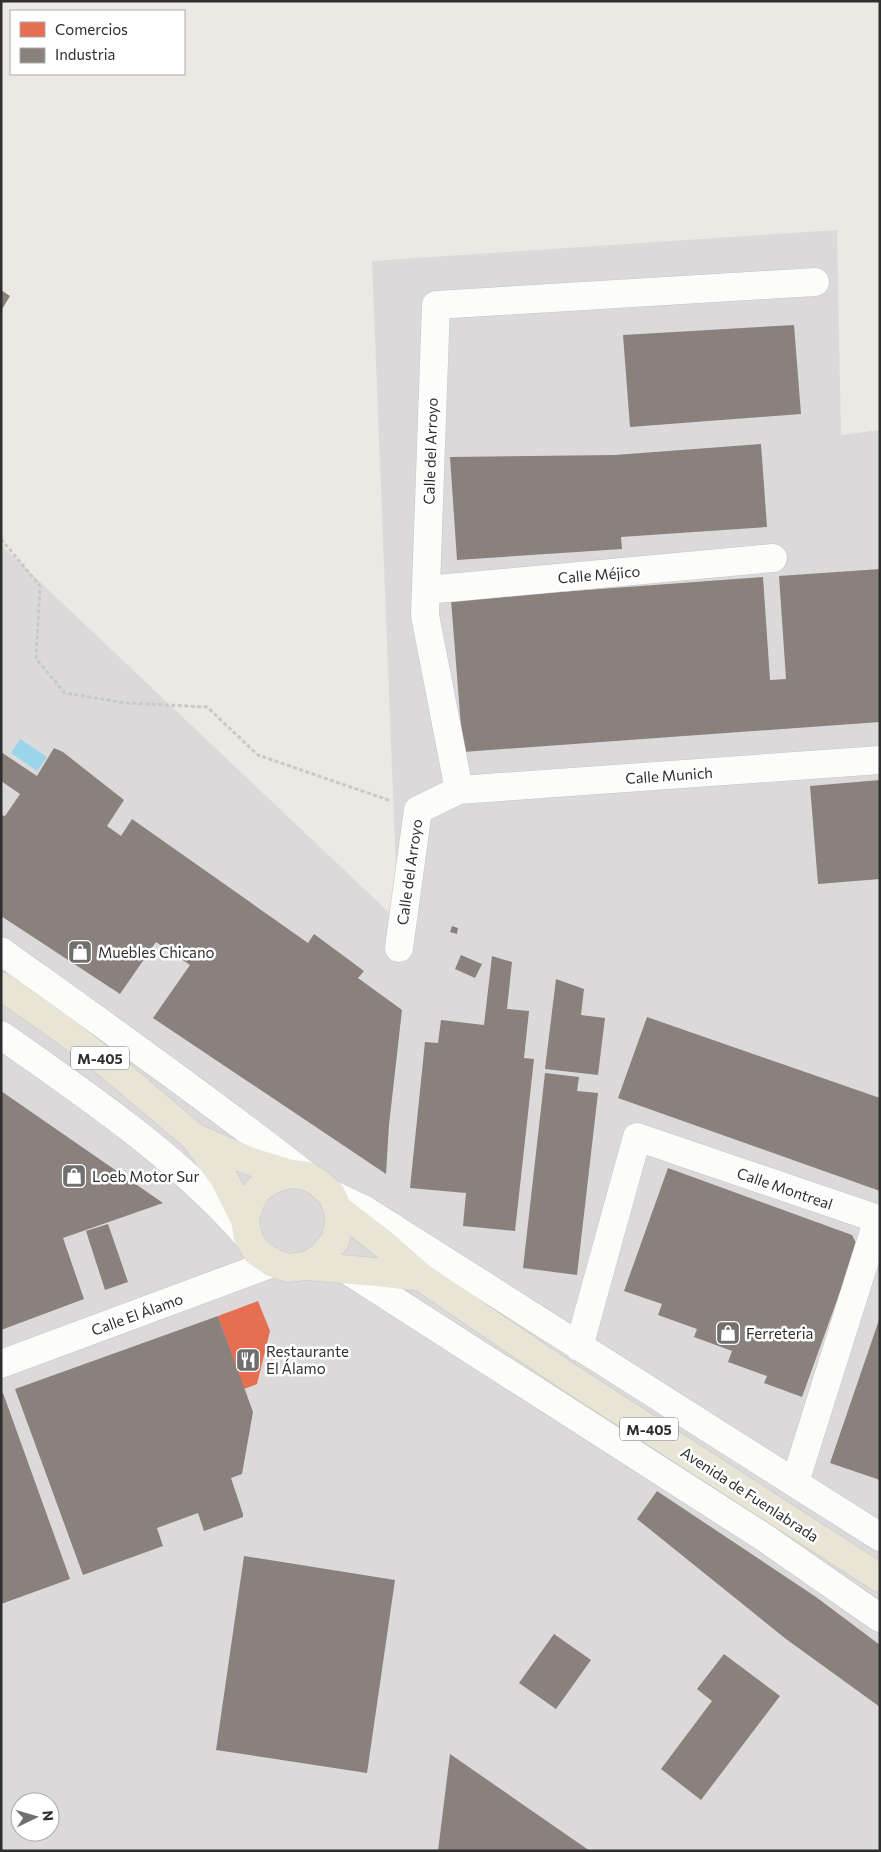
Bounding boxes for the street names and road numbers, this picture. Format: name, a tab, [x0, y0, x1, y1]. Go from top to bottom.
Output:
street label: Calle del Arroyo	[419, 397, 441, 505]
street label: Calle Méjico	[557, 561, 641, 587]
street label: Calle Munich	[625, 763, 713, 787]
street label: Calle del Arroyo	[393, 818, 425, 926]
road number: M-405	[71, 1046, 129, 1070]
street label: Calle Montreal	[735, 1163, 835, 1213]
street label: Calle El Álamo	[88, 1288, 185, 1339]
road number: M-405	[620, 1418, 678, 1440]
street label: Avenida de Fuenlabrada	[678, 1443, 822, 1545]

